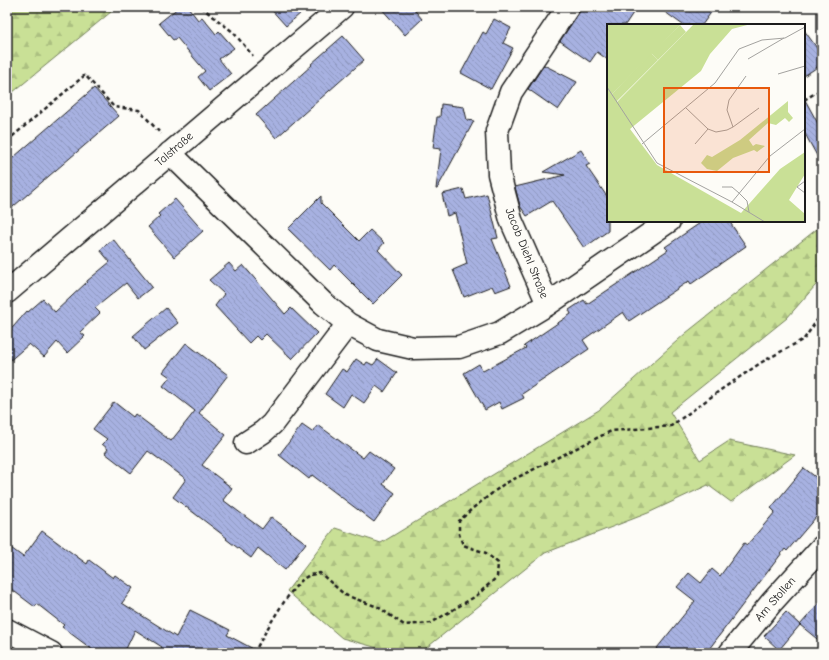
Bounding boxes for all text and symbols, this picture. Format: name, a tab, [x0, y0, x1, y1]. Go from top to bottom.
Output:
inset map	[607, 24, 805, 222]
street label: Talstraße	[152, 129, 196, 169]
street label: Jacob Diehl Straße	[502, 206, 552, 300]
street label: Am Stollen	[752, 574, 798, 624]

